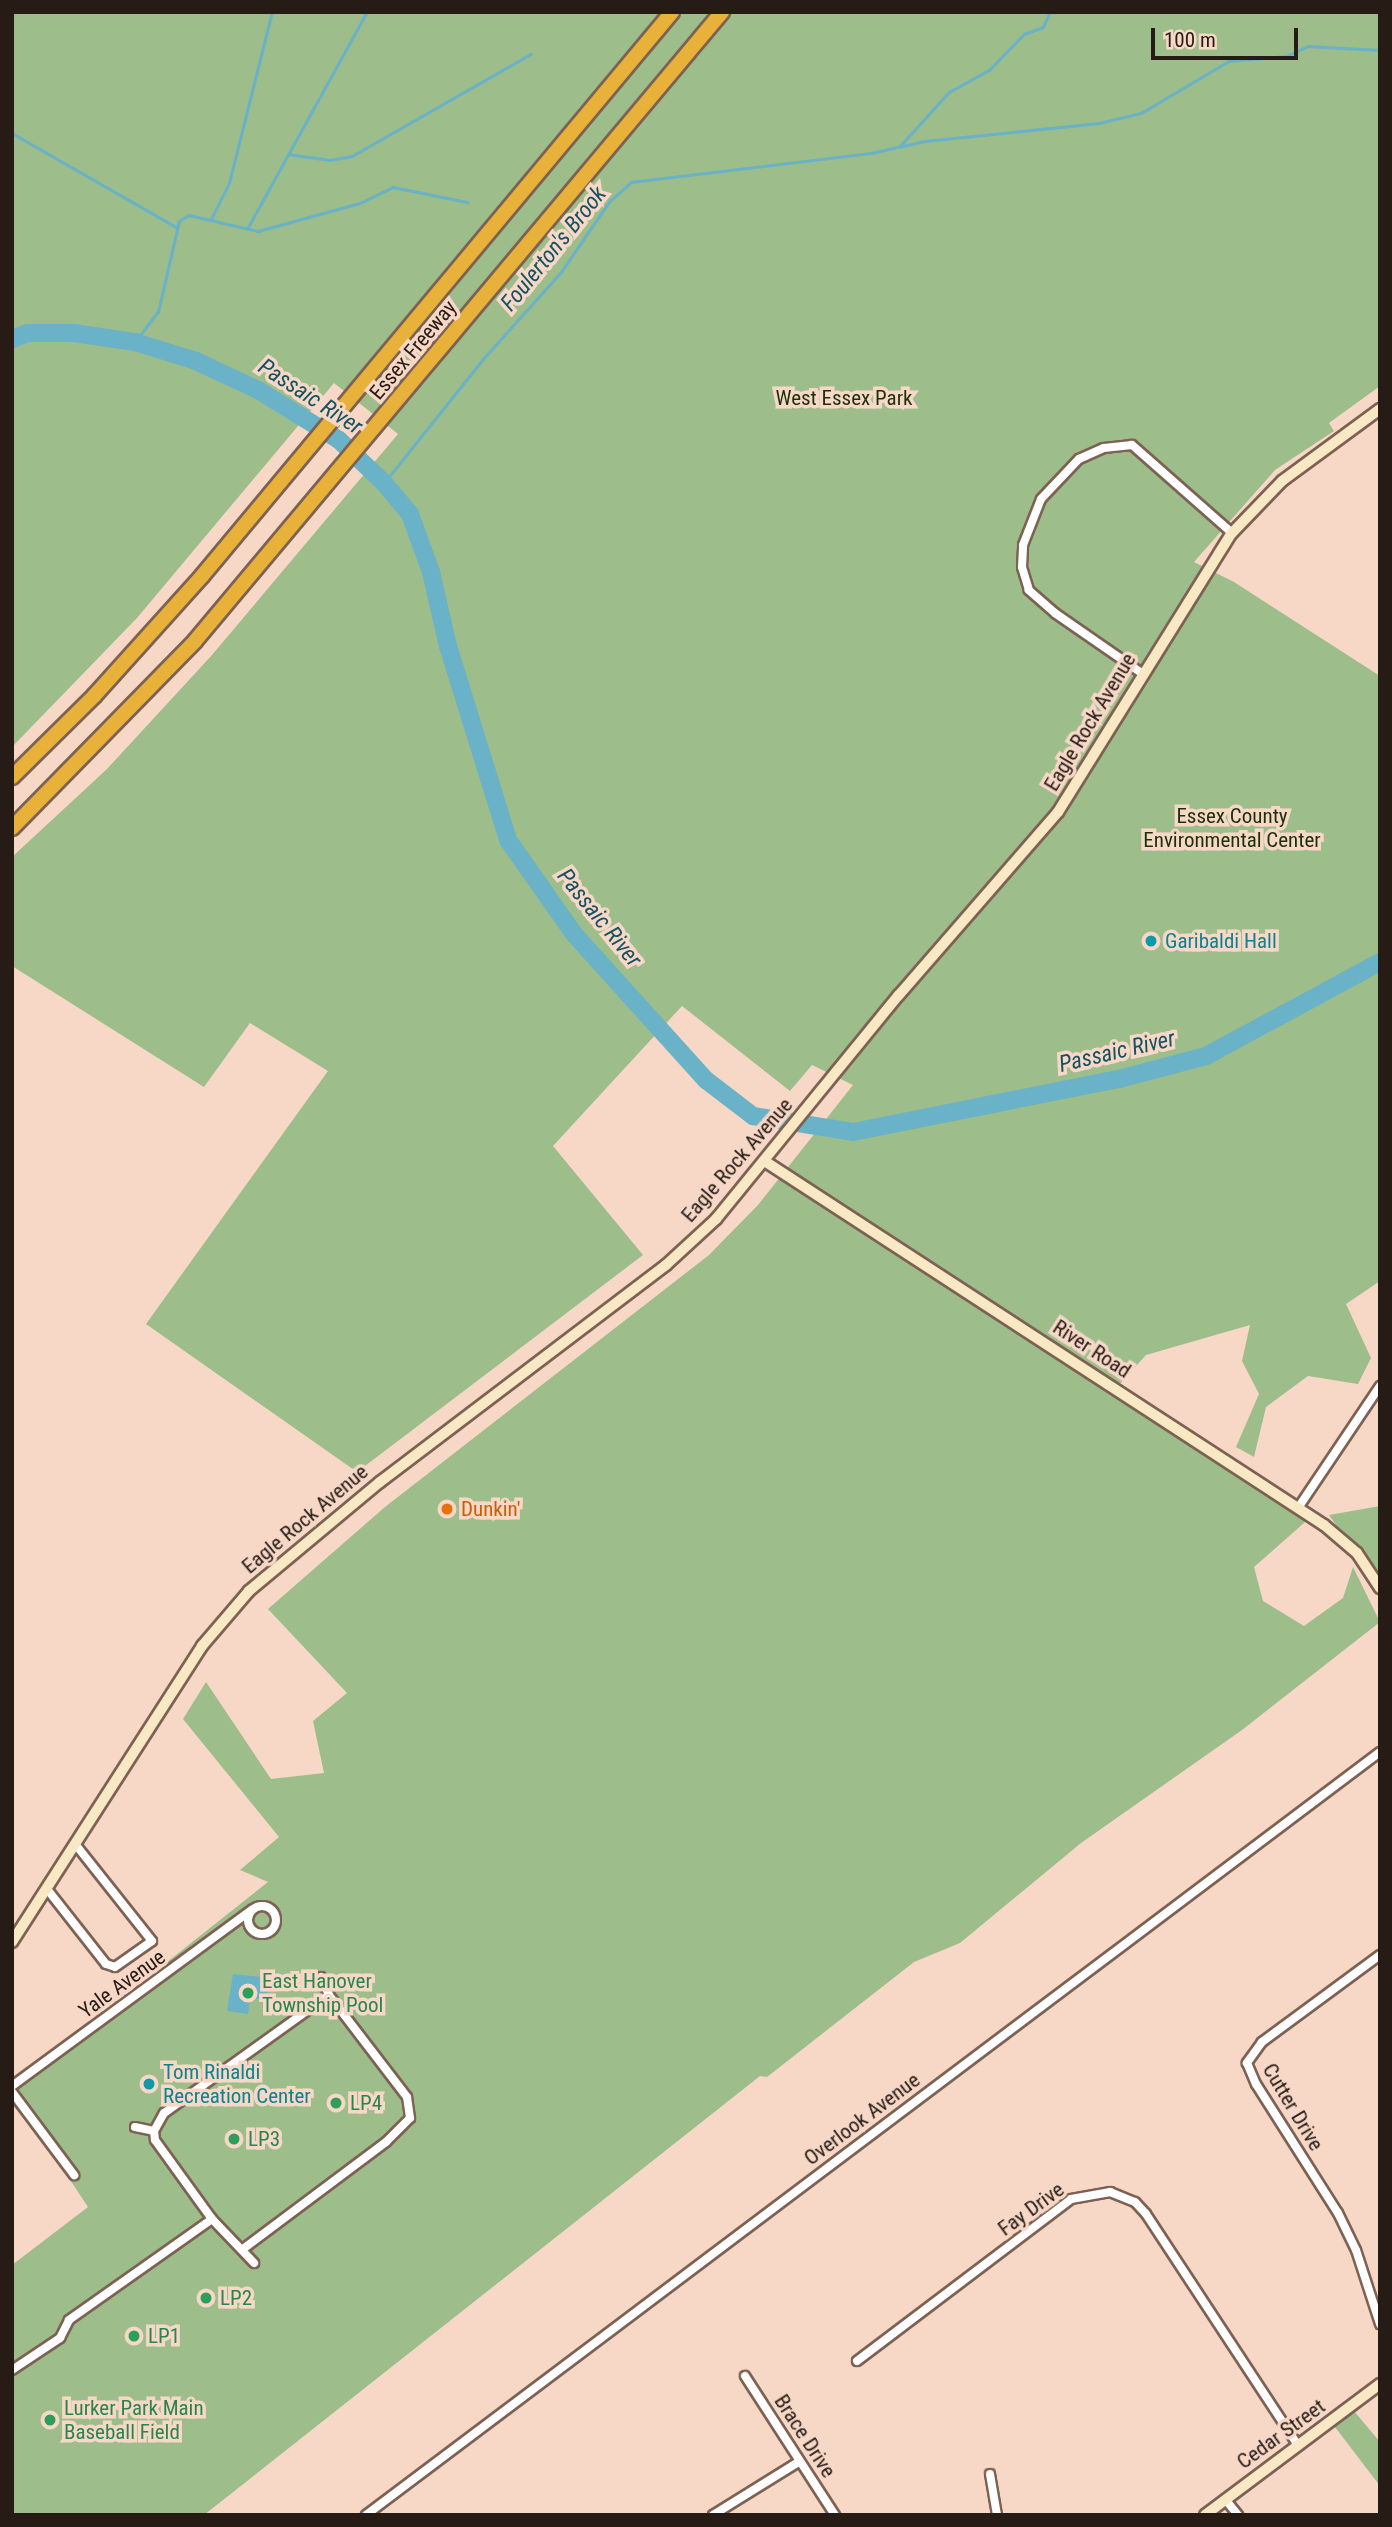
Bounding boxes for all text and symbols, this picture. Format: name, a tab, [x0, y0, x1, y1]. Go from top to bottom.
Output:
scale bar	[1154, 14, 1301, 58]
text: 100 m	[1164, 28, 1216, 52]
water label: Foulerton's Brook	[495, 181, 613, 317]
street label: Essex Freeway	[364, 295, 462, 405]
water label: Passaic River	[253, 353, 367, 441]
park label: West Essex Park	[775, 385, 913, 411]
street label: Eagle Rock Avenue	[1039, 648, 1141, 796]
park label: Essex County Environmental Center	[1143, 803, 1321, 853]
water label: Passaic River	[551, 863, 647, 973]
place label: Garibaldi Hall	[1165, 928, 1277, 954]
marker: Garibaldi Hall	[1143, 933, 1159, 949]
water label: Passaic River	[1056, 1025, 1178, 1079]
street label: Eagle Rock Avenue	[676, 1093, 798, 1227]
street label: River Road	[1048, 1314, 1136, 1384]
street label: Eagle Rock Avenue	[237, 1459, 373, 1579]
place label: Dunkin'	[461, 1496, 520, 1522]
marker: Dunkin'	[439, 1501, 455, 1517]
street label: Yale Avenue	[74, 1944, 170, 2024]
place label: East Hanover Township Pool	[262, 1968, 383, 2018]
marker: East Hanover Township Pool	[240, 1985, 256, 2001]
place label: Tom Rinaldi Recreation Center	[163, 2059, 311, 2109]
street label: Cutter Drive	[1257, 2059, 1329, 2155]
street label: Overlook Avenue	[799, 2067, 925, 2171]
marker: Tom Rinaldi Recreation Center	[141, 2076, 157, 2092]
place label: LP4	[350, 2090, 382, 2116]
marker: LP4	[328, 2095, 344, 2111]
place label: LP3	[248, 2126, 280, 2152]
marker: LP3	[226, 2131, 242, 2147]
street label: Fay Drive	[993, 2177, 1069, 2241]
place label: LP2	[220, 2285, 252, 2311]
marker: LP2	[198, 2290, 214, 2306]
place label: LP1	[148, 2323, 180, 2349]
marker: LP1	[126, 2328, 142, 2344]
street label: Brace Drive	[769, 2390, 841, 2482]
street label: Cedar Street	[1232, 2394, 1330, 2474]
place label: Lurker Park Main Baseball Field	[64, 2395, 204, 2445]
marker: Lurker Park Main Baseball Field	[42, 2412, 58, 2428]

